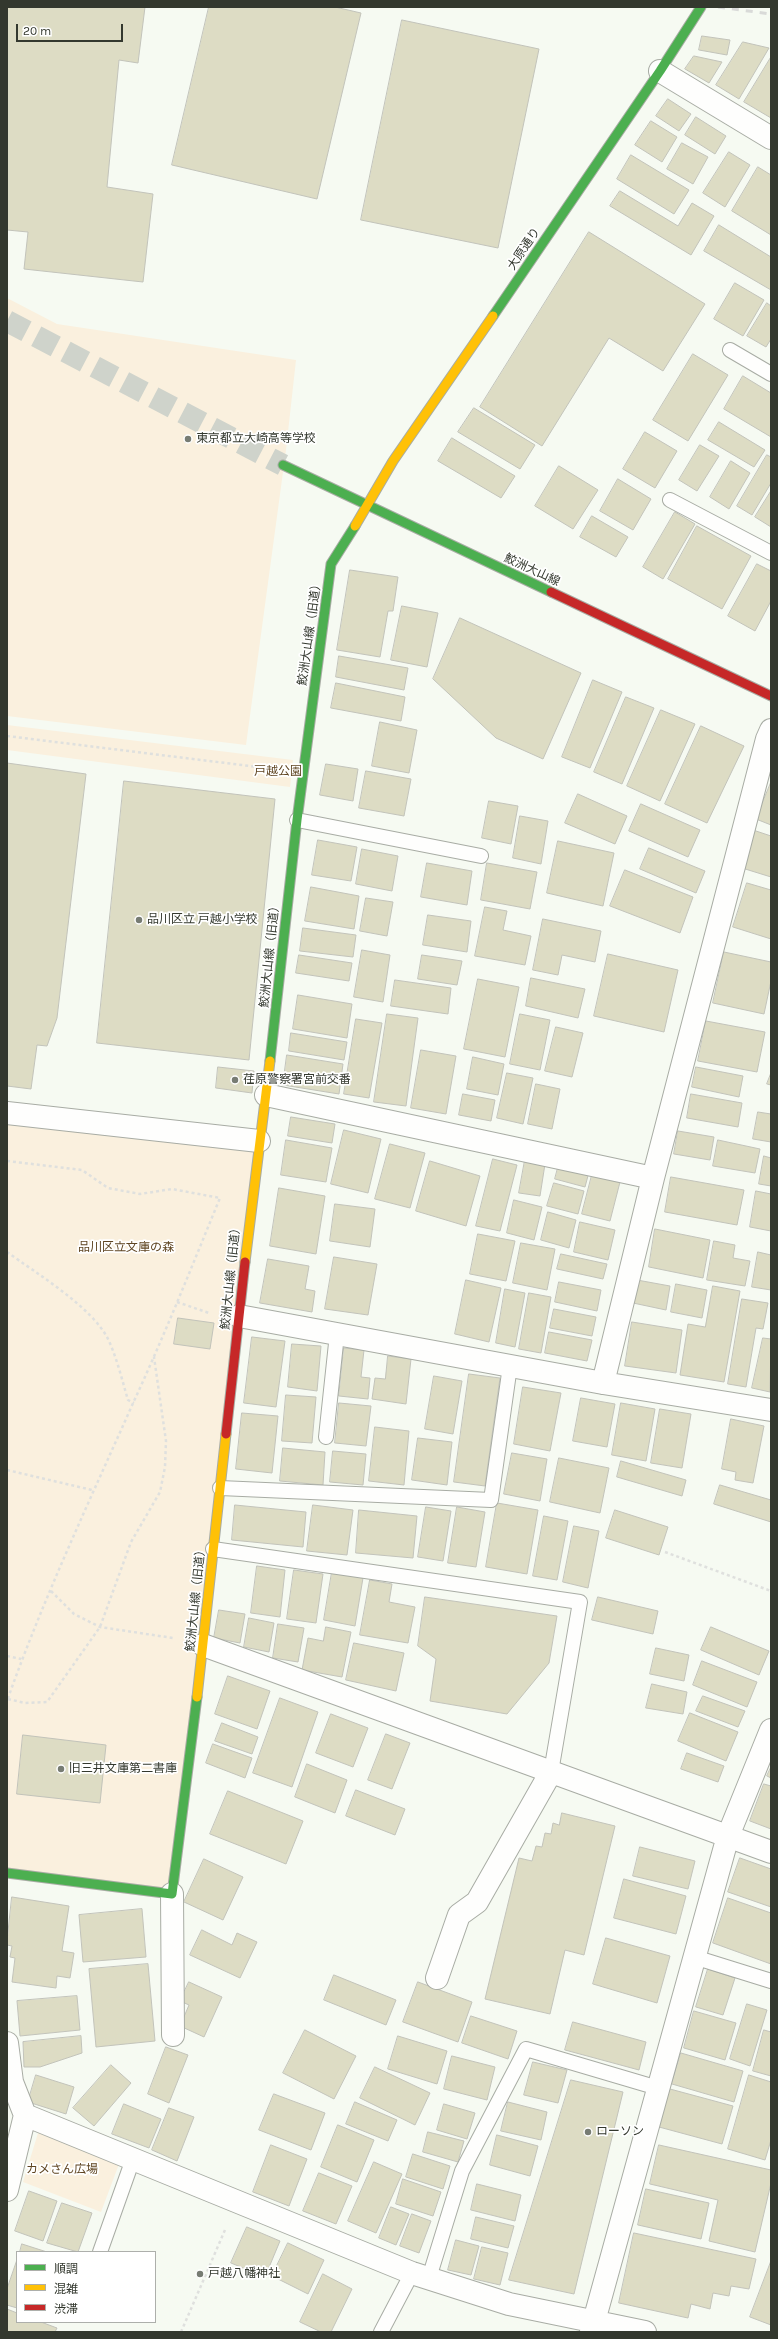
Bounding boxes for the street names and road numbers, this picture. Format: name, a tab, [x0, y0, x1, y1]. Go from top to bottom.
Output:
street label: 大原通り	[505, 225, 543, 273]
street label: 鮫洲大山線	[502, 551, 562, 589]
street label: 鮫洲大山線（旧道）	[295, 578, 325, 686]
street label: 鮫洲大山線（旧道）	[257, 900, 283, 1008]
street label: 鮫洲大山線（旧道）	[218, 1222, 244, 1330]
street label: 鮫洲大山線（旧道）	[183, 1544, 209, 1652]

